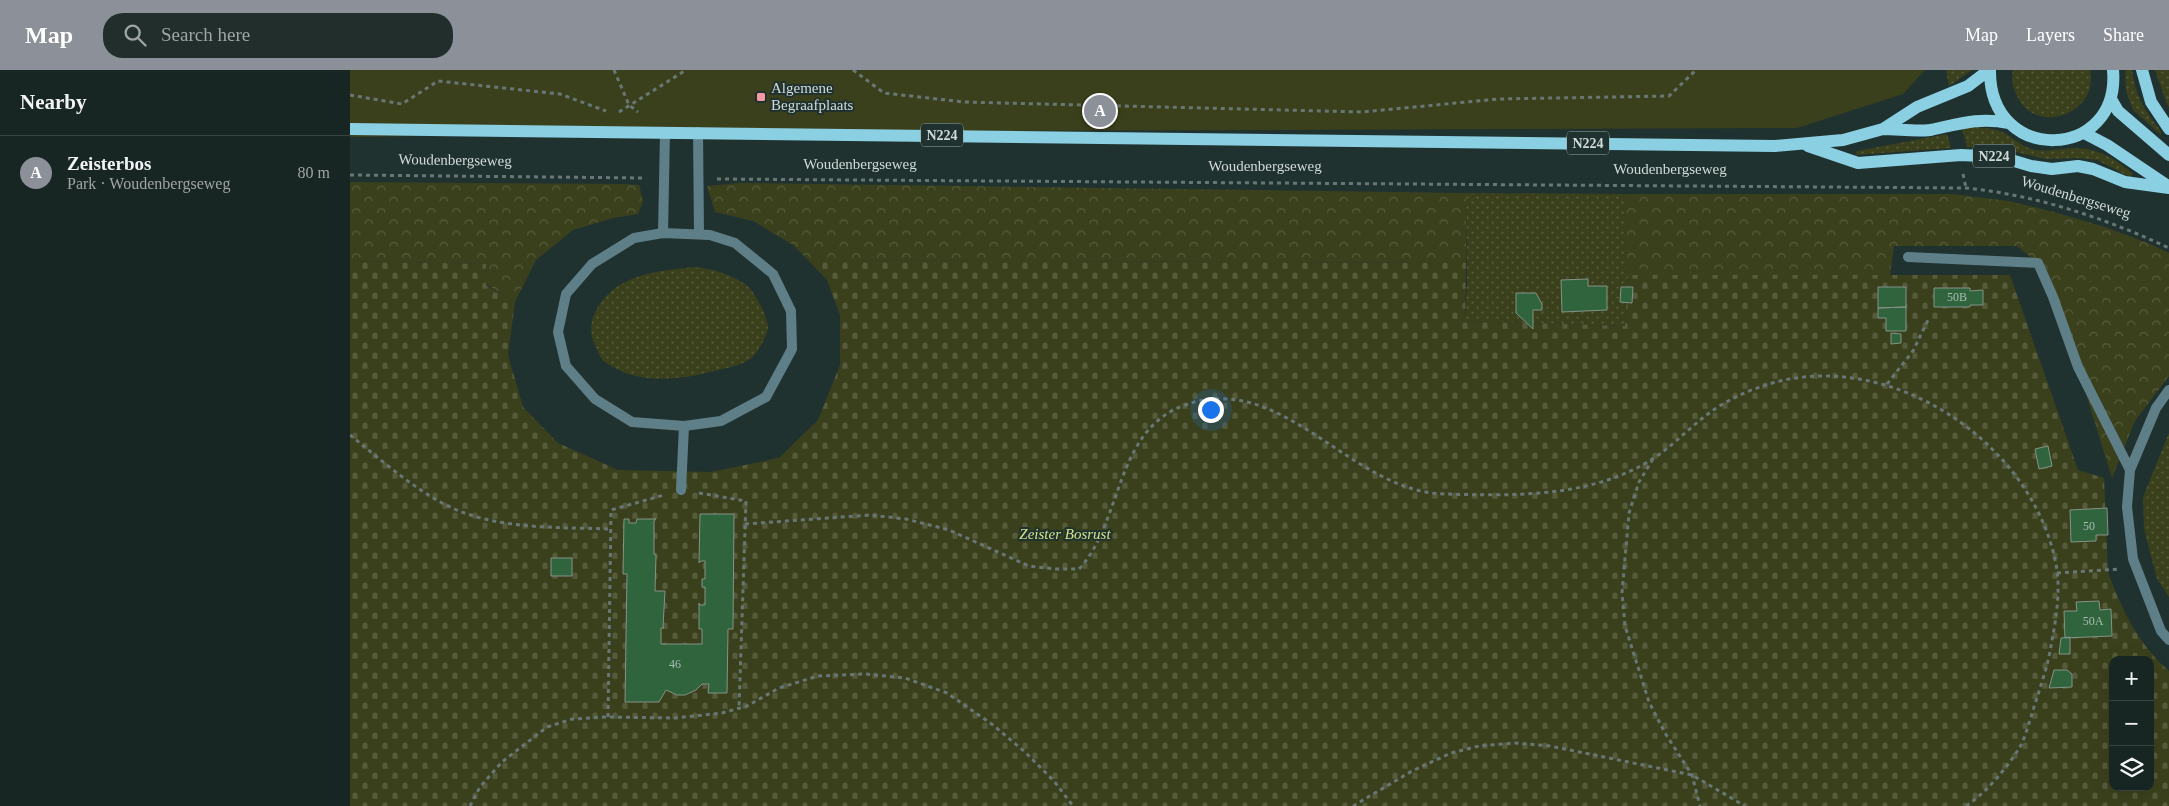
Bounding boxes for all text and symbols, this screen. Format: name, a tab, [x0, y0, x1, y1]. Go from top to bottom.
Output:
search box	[103, 13, 453, 58]
icon: search	[121, 21, 149, 49]
text: Map	[25, 22, 73, 48]
text: Search here	[161, 24, 250, 45]
text: Map	[1965, 25, 1998, 45]
text: Layers	[2026, 25, 2075, 45]
text: Share	[2103, 25, 2144, 45]
place label: Algemene Begraafplaats	[771, 80, 854, 113]
text: Nearby	[20, 90, 87, 114]
marker: Algemene Begraafplaats	[755, 91, 767, 103]
pin: A	[1084, 92, 1116, 130]
road number: N224	[921, 124, 963, 146]
road number: N224	[1567, 132, 1609, 154]
road number: N224	[1973, 144, 2015, 168]
street label: Woudenbergseweg	[398, 151, 512, 169]
text: Zeisterbos	[67, 153, 151, 174]
street label: Woudenbergseweg	[803, 156, 917, 172]
street label: Woudenbergseweg	[1208, 158, 1322, 174]
street label: Woudenbergseweg	[1613, 161, 1727, 177]
text: A	[30, 164, 42, 181]
text: 80 m	[298, 164, 330, 181]
street label: Woudenbergseweg	[2019, 173, 2133, 221]
text: Park · Woudenbergseweg	[67, 175, 230, 192]
house number: 50B	[1947, 290, 1967, 304]
your location	[1198, 397, 1224, 423]
house number: 50	[2083, 519, 2095, 533]
park label: Zeister Bosrust	[1019, 526, 1111, 542]
house number: 50A	[2083, 614, 2104, 628]
map controls	[2109, 656, 2154, 791]
button: +	[2109, 656, 2154, 701]
house number: 46	[669, 657, 681, 671]
button: −	[2109, 701, 2154, 746]
button: layers	[2109, 746, 2154, 791]

